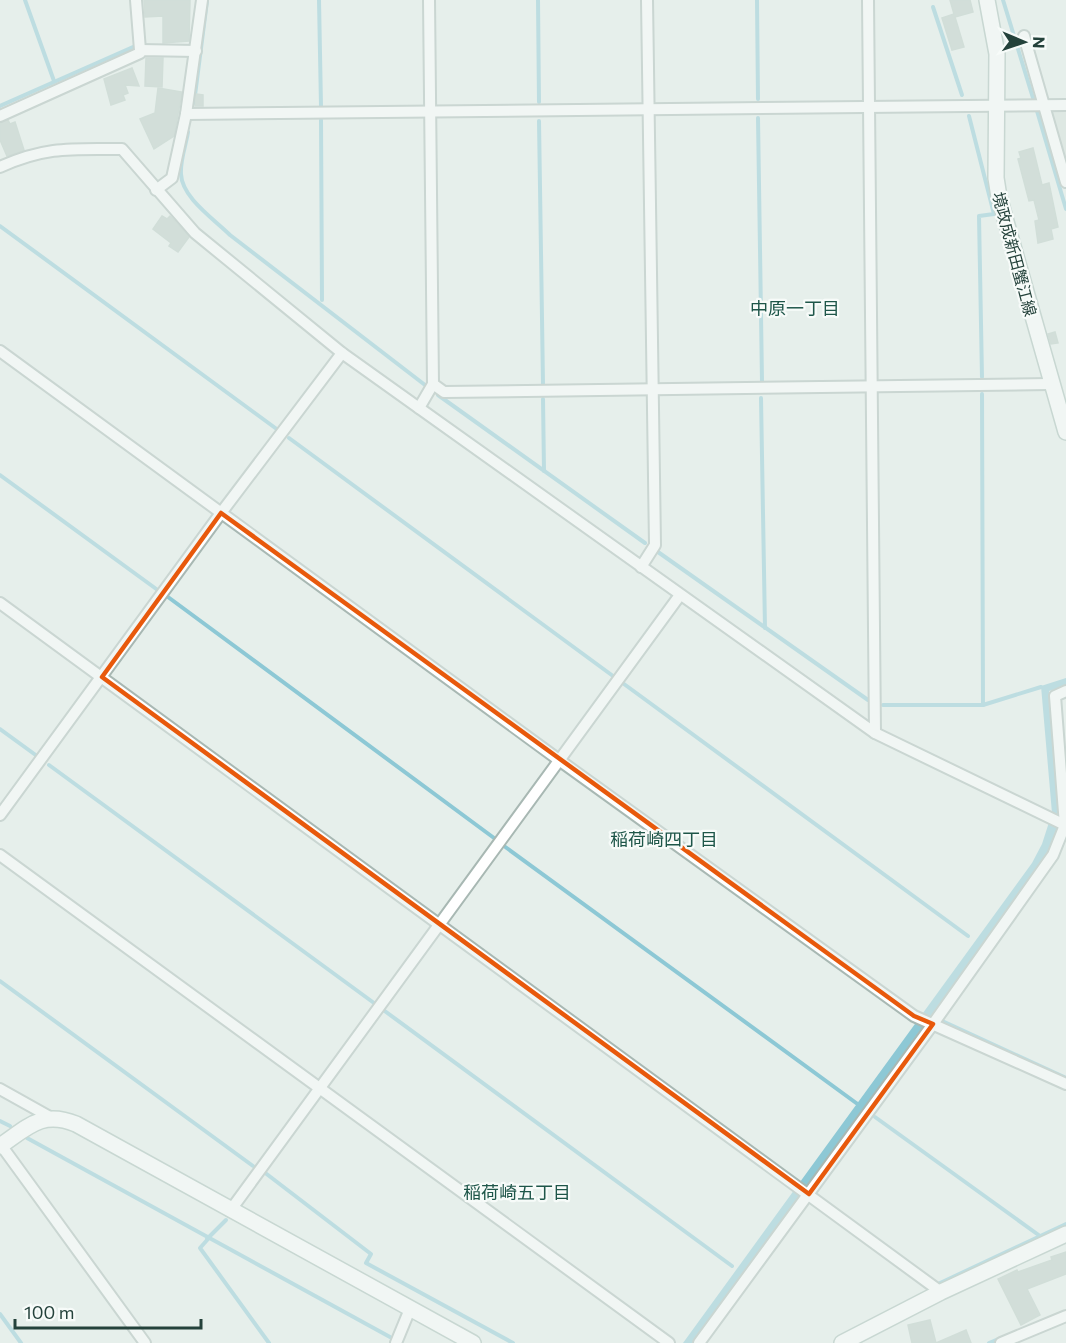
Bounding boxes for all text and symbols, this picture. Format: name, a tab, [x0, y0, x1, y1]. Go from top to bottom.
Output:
north arrow	[994, 12, 1054, 72]
text: N	[1030, 36, 1049, 49]
street label: 境政成新田蟹江線	[989, 190, 1041, 318]
district label: 中原一丁目	[750, 297, 840, 319]
district label: 稲荷崎四丁目	[610, 828, 718, 850]
district label: 稲荷崎五丁目	[463, 1181, 571, 1203]
scale bar	[15, 1292, 201, 1330]
text: 100 m	[24, 1301, 74, 1323]

